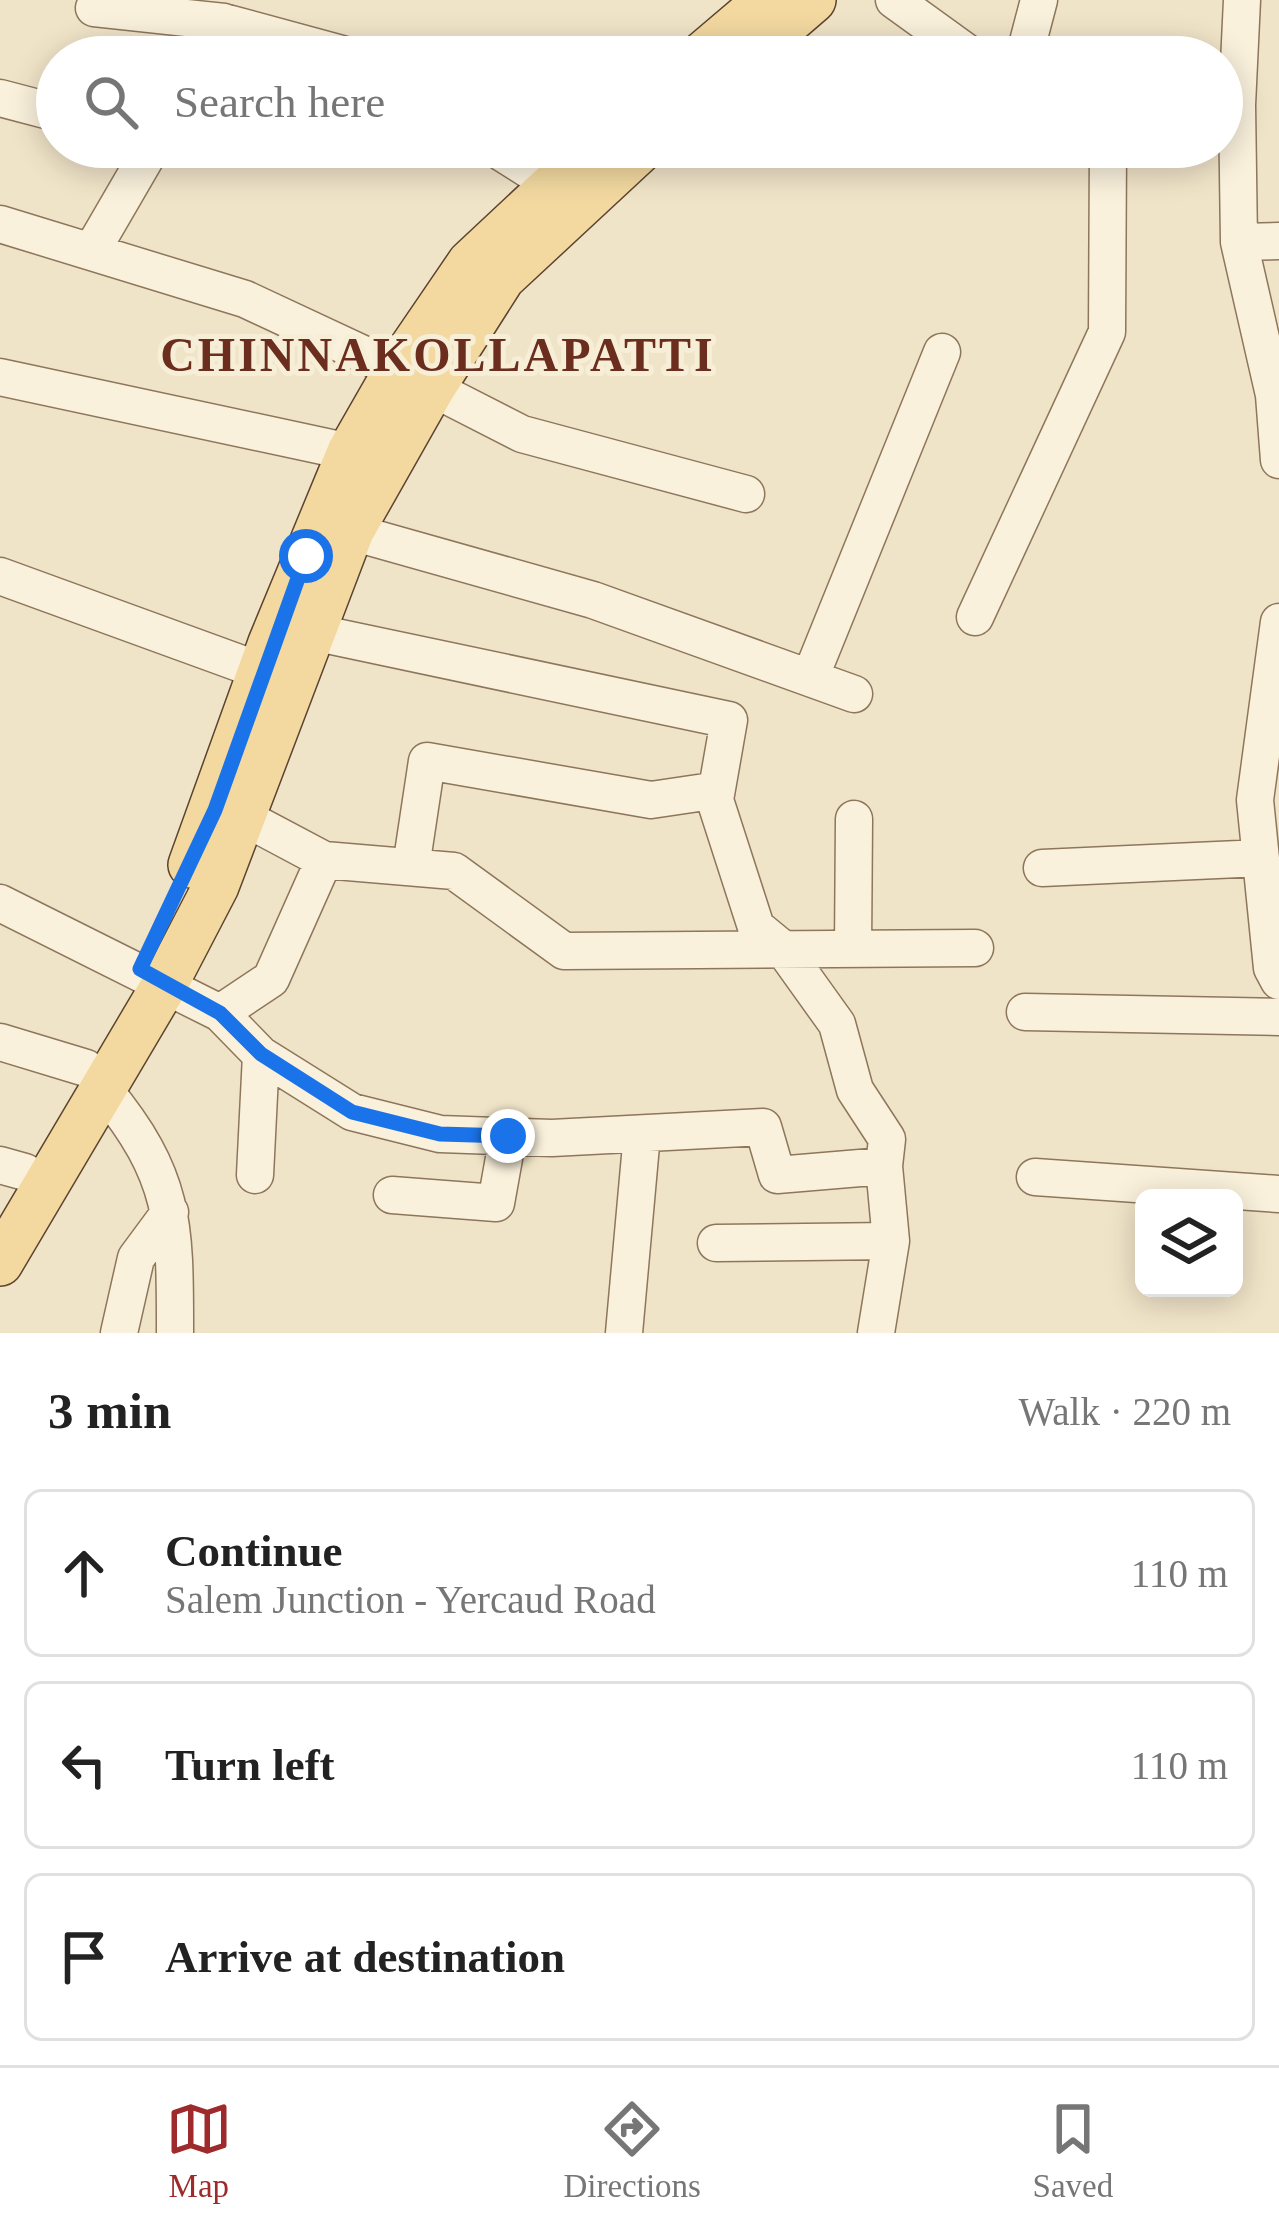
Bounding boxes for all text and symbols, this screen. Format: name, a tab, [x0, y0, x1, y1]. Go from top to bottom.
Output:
search box	[36, 36, 1243, 168]
icon: search	[78, 69, 144, 135]
text: Search here	[174, 77, 385, 127]
district label: CHINNAKOLLAPATTI	[160, 328, 716, 381]
route start	[279, 529, 333, 583]
route end	[481, 1109, 535, 1163]
map controls	[1135, 1189, 1243, 1297]
button: layers	[1135, 1189, 1243, 1297]
text: 3 min	[48, 1383, 171, 1439]
text: Walk · 220 m	[1019, 1390, 1231, 1433]
text: Continue	[165, 1526, 343, 1576]
icon: ahead	[51, 1540, 117, 1606]
text: 110 m	[1131, 1552, 1228, 1595]
text: Salem Junction - Yercaud Road	[165, 1578, 656, 1621]
icon: left	[51, 1732, 117, 1798]
text: Turn left	[165, 1740, 335, 1790]
text: 110 m	[1131, 1744, 1228, 1787]
icon: arrive	[51, 1924, 117, 1990]
text: Arrive at destination	[165, 1932, 565, 1982]
tab: Map	[166, 2096, 232, 2205]
tab: Directions	[563, 2096, 701, 2205]
tab: Saved	[1033, 2096, 1113, 2205]

